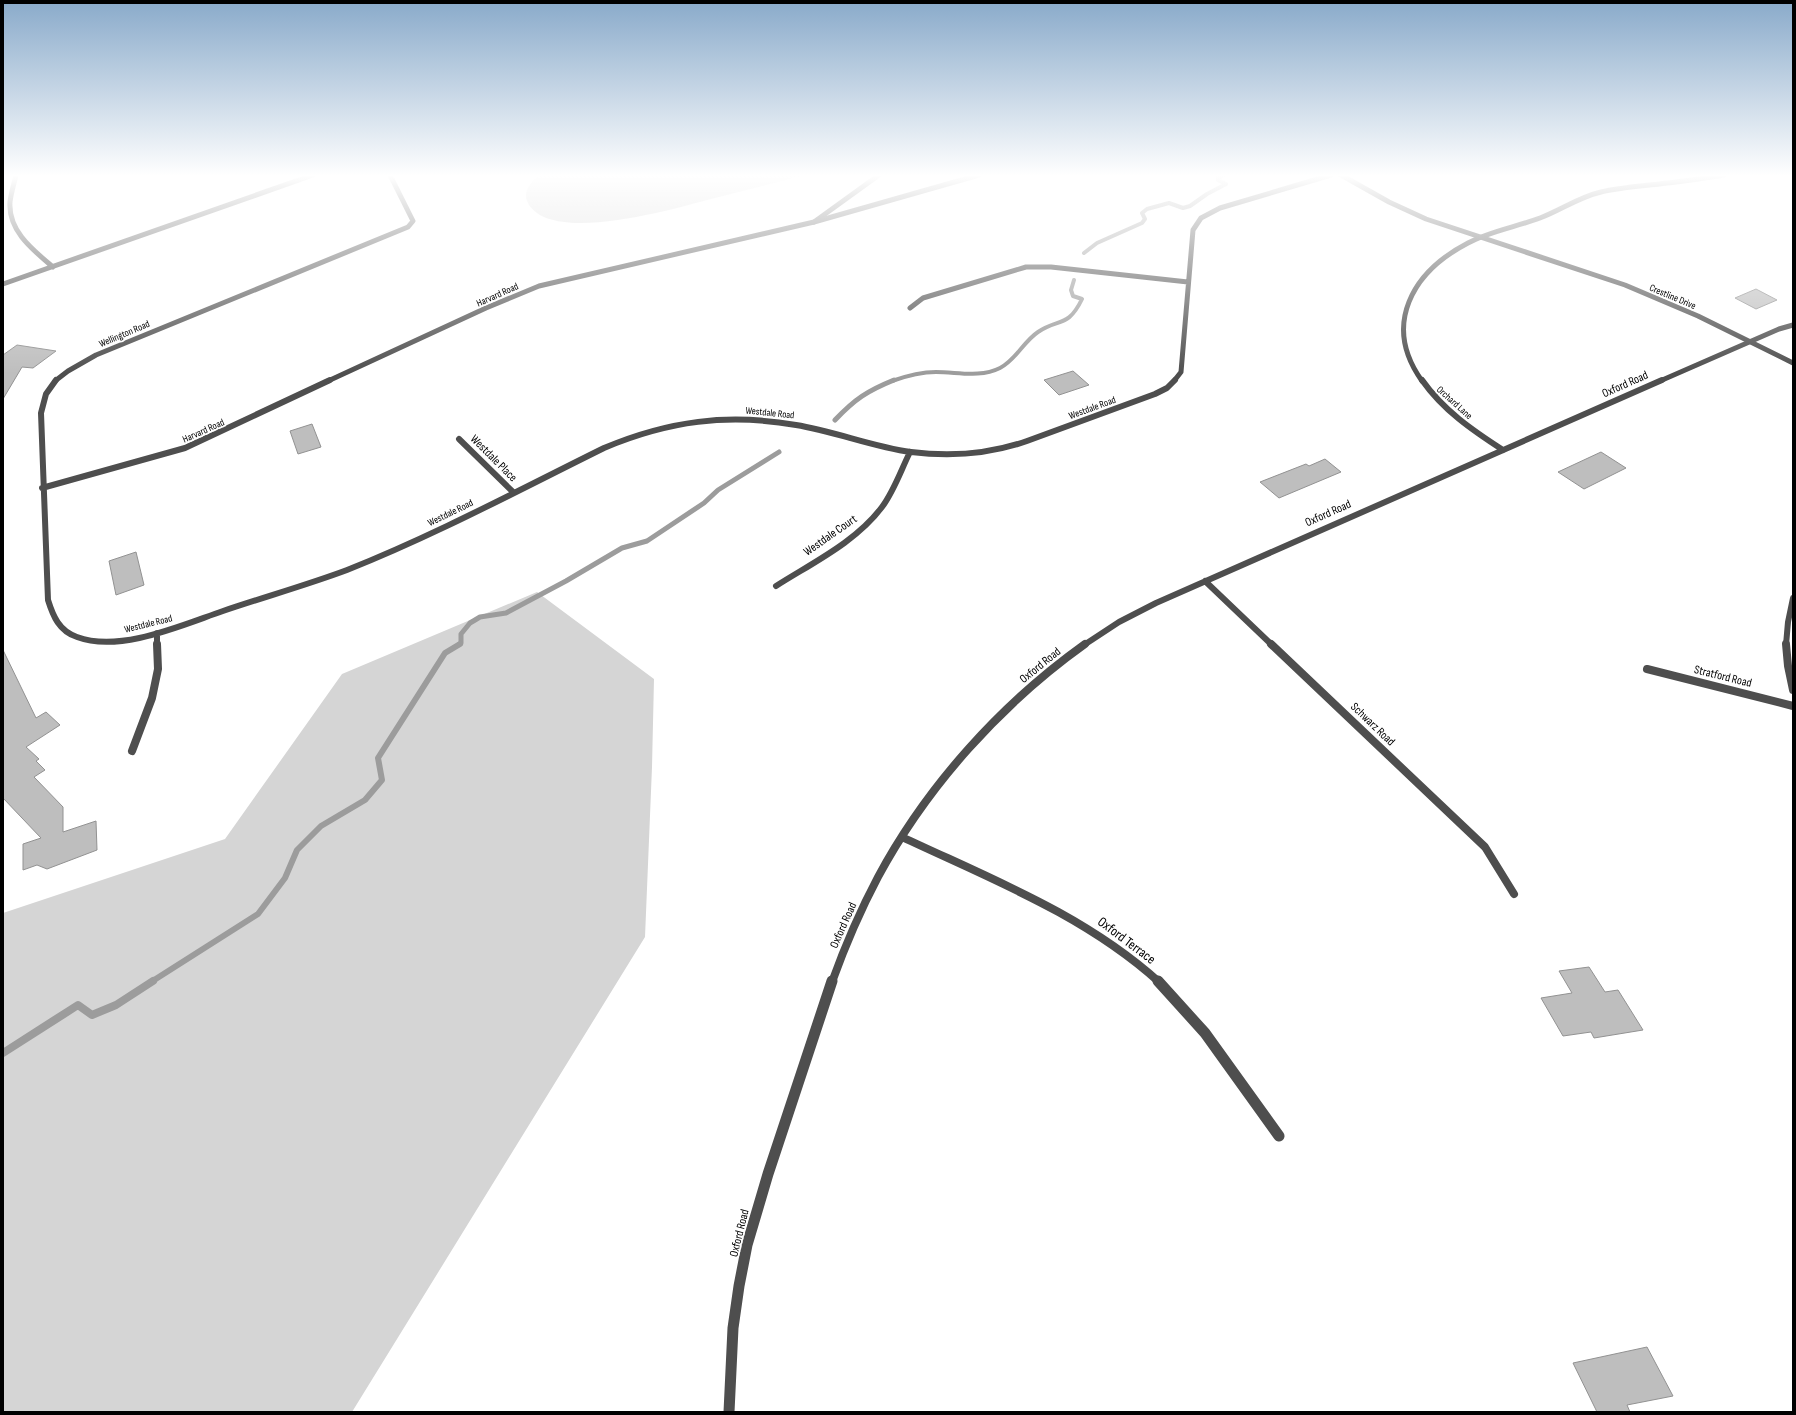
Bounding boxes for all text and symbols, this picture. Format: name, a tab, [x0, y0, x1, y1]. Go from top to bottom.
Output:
street label: Harvard Road	[475, 280, 520, 309]
street label: Crestline Drive	[1647, 282, 1698, 312]
street label: Wellington Road	[97, 318, 152, 350]
street label: Oxford Road	[1600, 368, 1651, 401]
street label: Orchard Lane	[1434, 384, 1475, 422]
street label: Westdale Road	[1067, 394, 1117, 422]
street label: Westdale Road	[745, 404, 795, 422]
street label: Harvard Road	[181, 416, 226, 445]
street label: Westdale Place	[467, 432, 520, 485]
street label: Westdale Road	[426, 497, 475, 529]
street label: Oxford Road	[1303, 497, 1354, 530]
street label: Westdale Court	[801, 511, 860, 559]
street label: Westdale Road	[123, 612, 174, 636]
street label: Oxford Road	[1017, 644, 1064, 687]
street label: Stratford Road	[1693, 662, 1753, 691]
street label: Schwarz Road	[1347, 700, 1398, 749]
street label: Oxford Road	[827, 900, 860, 951]
street label: Oxford Terrace	[1094, 913, 1159, 968]
street label: Oxford Road	[726, 1208, 753, 1259]

